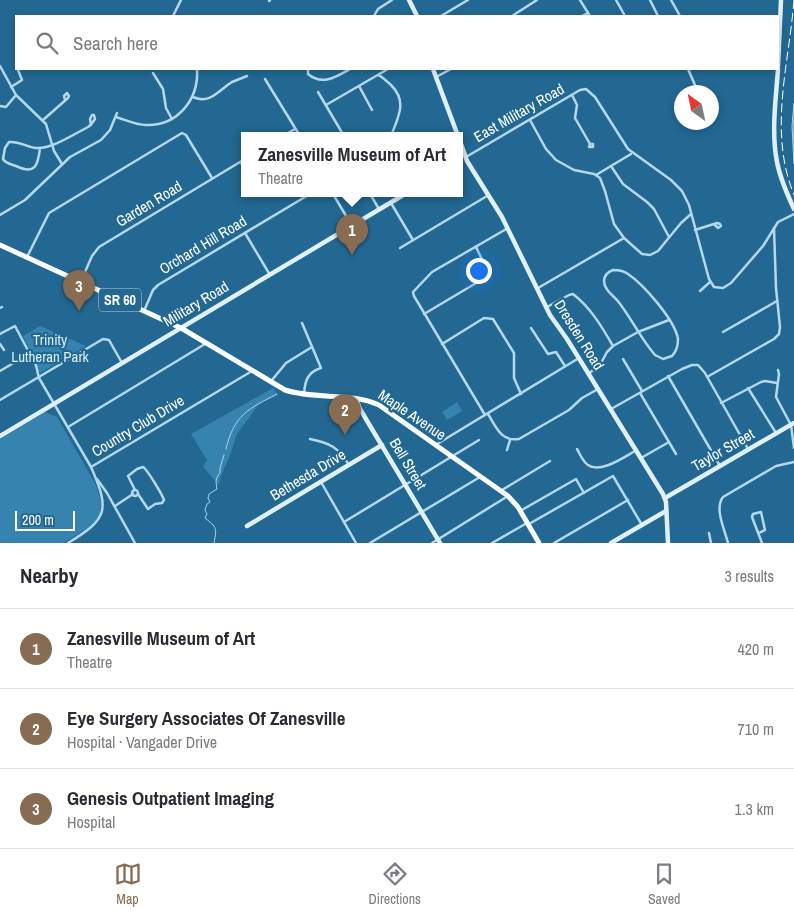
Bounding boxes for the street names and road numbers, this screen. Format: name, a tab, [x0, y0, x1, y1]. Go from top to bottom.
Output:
street label: East Military Road	[470, 78, 568, 147]
street label: Garden Road	[112, 176, 186, 232]
street label: Orchard Hill Road	[155, 210, 250, 279]
street label: Military Road	[159, 276, 232, 331]
road number: SR 60	[99, 288, 141, 312]
street label: Dresden Road	[550, 296, 609, 374]
street label: Maple Avenue	[374, 384, 451, 445]
street label: Country Club Drive	[88, 390, 188, 462]
street label: Taylor Street	[687, 423, 758, 476]
street label: Bell Street	[385, 434, 432, 494]
street label: Bethesda Drive	[266, 444, 350, 505]

